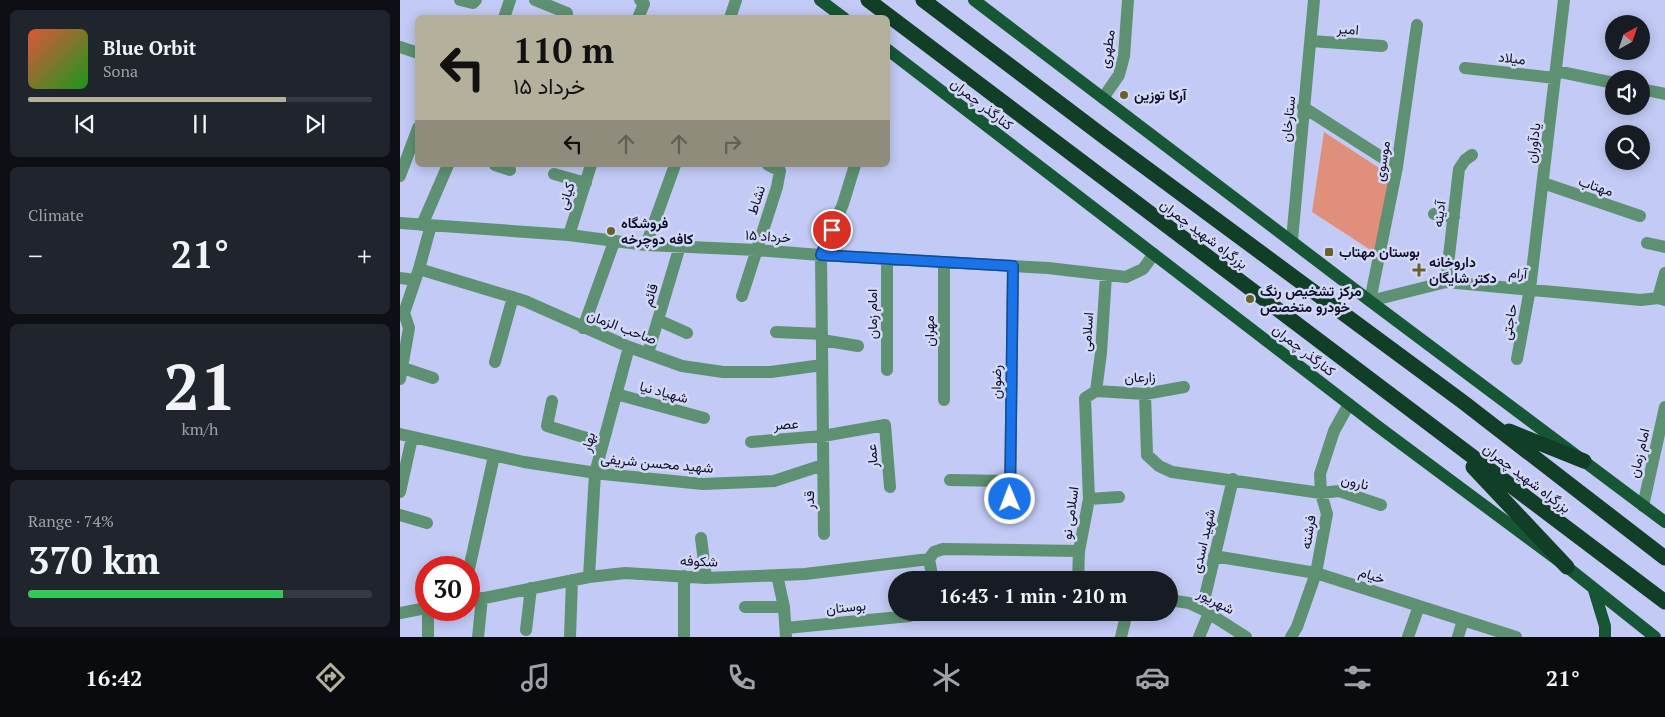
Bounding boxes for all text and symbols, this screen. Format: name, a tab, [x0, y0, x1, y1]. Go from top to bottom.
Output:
north arrow	[1605, 15, 1650, 60]
map controls	[1605, 15, 1650, 170]
street label: امیر	[1336, 18, 1360, 39]
text: 110 m	[513, 27, 614, 73]
street label: مطهری	[1094, 28, 1119, 70]
text: Blue Orbit	[103, 35, 196, 60]
icon: left	[430, 35, 495, 100]
street label: میلاد	[1497, 47, 1527, 68]
text: Sona	[103, 60, 138, 82]
button: sound	[1605, 70, 1650, 115]
text: ۱۵ خرداد	[513, 71, 585, 100]
street label: کنارگذر چمران	[946, 73, 1018, 135]
place label: آرکا توزین	[1134, 85, 1188, 104]
marker: آرکا توزین	[1118, 89, 1130, 101]
street label: ستارخان	[1276, 95, 1299, 143]
icon: previous	[71, 110, 99, 138]
icon: pause	[186, 110, 214, 138]
icon: next	[301, 110, 329, 138]
street label: یادآوران	[1521, 122, 1544, 164]
button: search	[1605, 125, 1650, 170]
icon: left	[559, 130, 587, 158]
icon: ahead	[612, 130, 640, 158]
icon: ahead	[665, 130, 693, 158]
icon: right	[718, 130, 746, 158]
street label: موسوی	[1369, 139, 1394, 183]
street label: مهتاب	[1576, 171, 1616, 200]
street label: کیانی	[552, 180, 579, 212]
street label: نشاط	[742, 183, 769, 217]
street label: بزرگراه شهید چمران	[1156, 194, 1252, 274]
street label: آدینه	[1427, 198, 1450, 228]
text: Climate	[28, 204, 84, 226]
pin	[811, 209, 853, 251]
place label: فروشگاه کافه دوچرخه	[621, 213, 693, 249]
icon: arrive	[818, 216, 846, 244]
street label: ۱۵ خرداد	[744, 224, 792, 247]
marker: فروشگاه کافه دوچرخه	[605, 225, 617, 237]
text: 21°	[171, 229, 229, 279]
text: −	[28, 237, 43, 274]
text: +	[357, 237, 372, 274]
place label: بوستان مهتاب	[1339, 242, 1420, 261]
marker: بوستان مهتاب	[1323, 246, 1335, 258]
place label: داروخانه دکتر شایگان	[1429, 252, 1497, 287]
street label: آرام	[1508, 262, 1530, 283]
marker: داروخانه دکتر شایگان	[1413, 264, 1425, 276]
street label: قائم	[637, 281, 662, 309]
place label: مرکز تشخیص رنگ خودرو متخصص	[1260, 281, 1362, 316]
street label: امام زمان	[862, 289, 881, 339]
marker: مرکز تشخیص رنگ خودرو متخصص	[1244, 293, 1256, 305]
street label: حاجتی	[1496, 302, 1521, 342]
street label: صاحب الزمان	[585, 305, 660, 349]
street label: اسلامی	[1076, 312, 1097, 352]
street label: مهران	[919, 315, 938, 347]
street label: کنارگذر چمران	[1268, 319, 1340, 381]
text: 21	[163, 342, 237, 429]
street label: رضوان	[986, 364, 1005, 399]
street label: زارعان	[1124, 366, 1156, 387]
street label: شهیاد نیا	[638, 376, 691, 407]
street label: عصر	[772, 413, 799, 434]
text: km/h	[182, 418, 218, 440]
street label: امام زمان	[1624, 426, 1653, 480]
street label: بهار	[576, 430, 599, 455]
street label: بزرگراه شهید چمران	[1479, 438, 1575, 518]
street label: عمار	[861, 443, 882, 470]
street label: شهید محسن شریفی	[600, 448, 714, 477]
street label: نارون	[1339, 469, 1371, 494]
position arrow	[983, 472, 1035, 524]
street label: اسلامی نو	[1056, 485, 1083, 541]
street label: قدر	[799, 491, 818, 510]
street label: شهید اسدی	[1186, 507, 1219, 575]
text: Range · 74%	[28, 510, 114, 532]
street label: فرشته	[1295, 513, 1320, 550]
text: 370 km	[28, 535, 160, 585]
street label: شکوفه	[680, 550, 718, 571]
speed limit sign: 30	[415, 556, 480, 621]
street label: خیام	[1357, 561, 1388, 588]
street label: شهریور	[1193, 582, 1238, 618]
text: 16:43 · 1 min · 210 m	[939, 583, 1127, 608]
street label: بوستان	[825, 595, 867, 618]
icon: directions	[313, 660, 348, 695]
icon: music	[518, 660, 553, 695]
icon: phone	[724, 660, 759, 695]
icon: climate	[929, 660, 964, 695]
icon: car	[1135, 660, 1170, 695]
icon: filters	[1340, 660, 1375, 695]
text: 16:42	[85, 663, 143, 692]
text: 21°	[1546, 663, 1580, 692]

